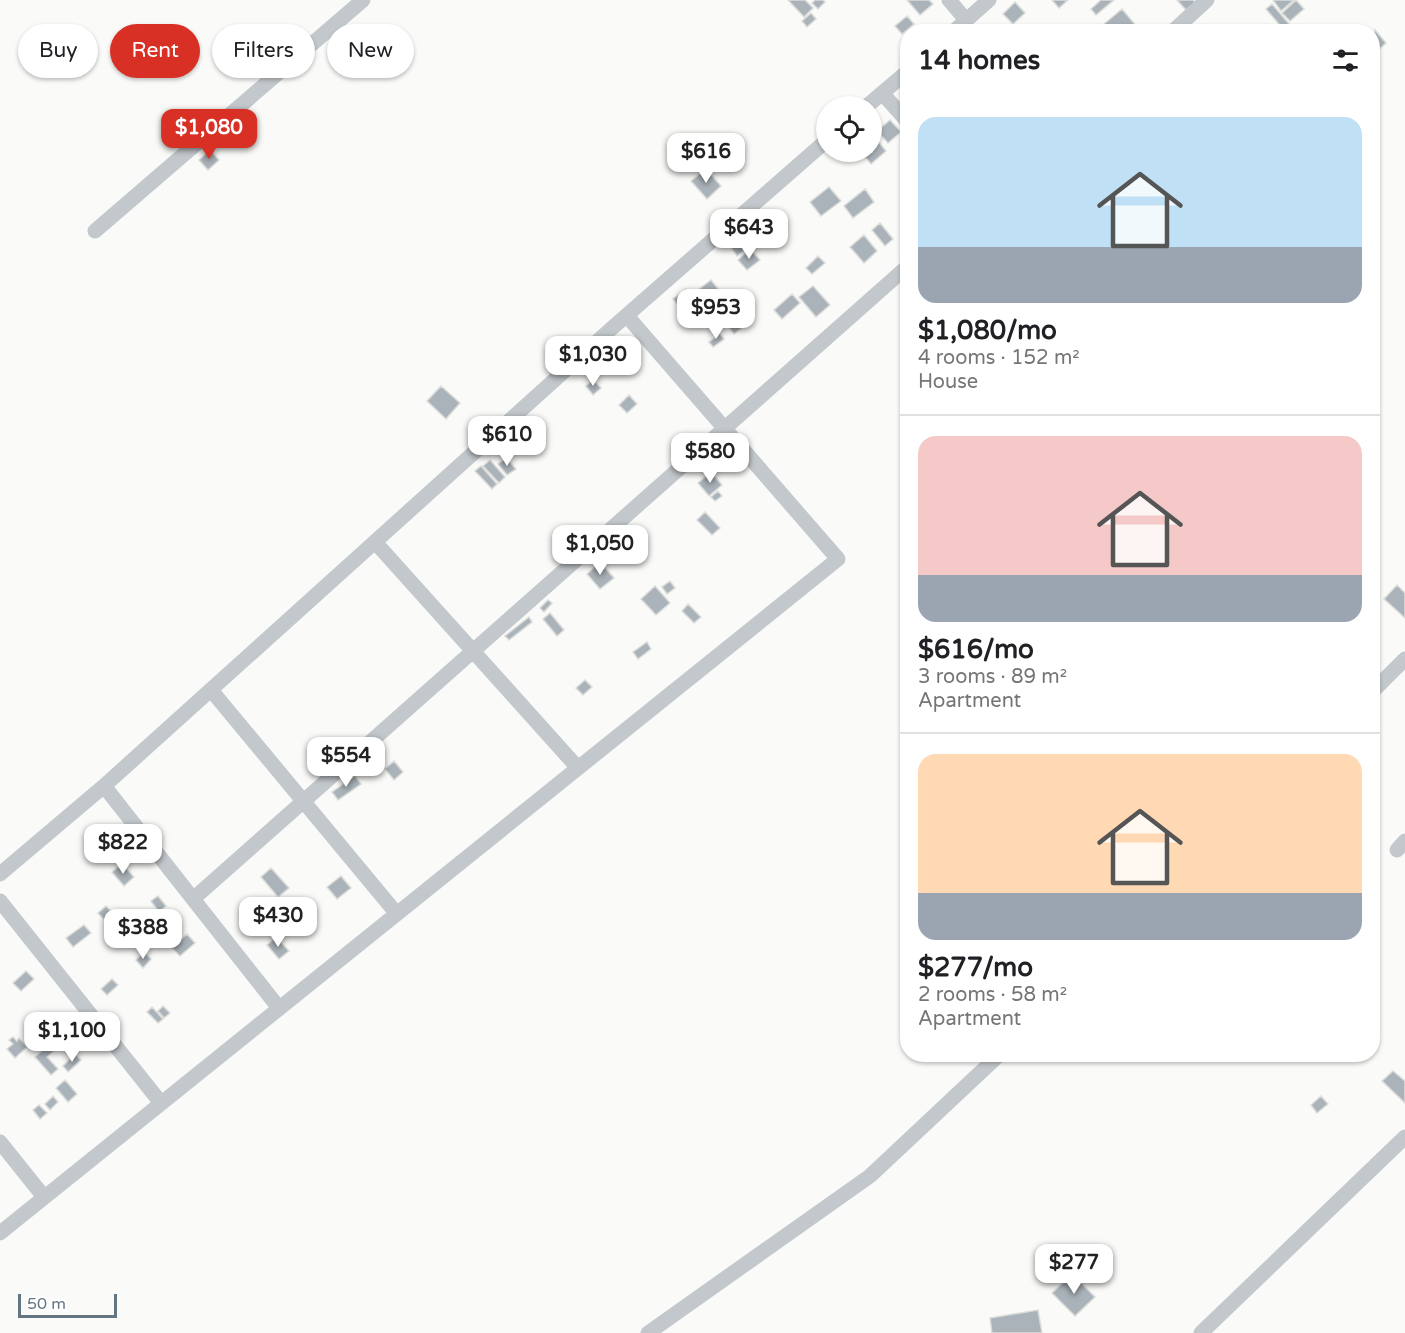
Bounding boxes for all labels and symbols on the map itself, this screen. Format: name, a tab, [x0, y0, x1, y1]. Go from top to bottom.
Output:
pin: $1,080	[160, 109, 258, 160]
pin: $616	[670, 133, 742, 184]
pin: $643	[713, 209, 785, 260]
pin: $953	[680, 289, 752, 340]
pin: $1,030	[544, 336, 642, 387]
pin: $610	[471, 416, 543, 467]
pin: $580	[674, 433, 746, 484]
pin: $1,050	[551, 525, 649, 576]
pin: $554	[310, 737, 382, 788]
pin: $822	[87, 824, 159, 875]
pin: $430	[242, 897, 314, 948]
pin: $388	[107, 909, 179, 960]
pin: $1,100	[23, 1012, 121, 1063]
pin: $277	[1038, 1244, 1110, 1295]
scale bar	[18, 1291, 117, 1318]

